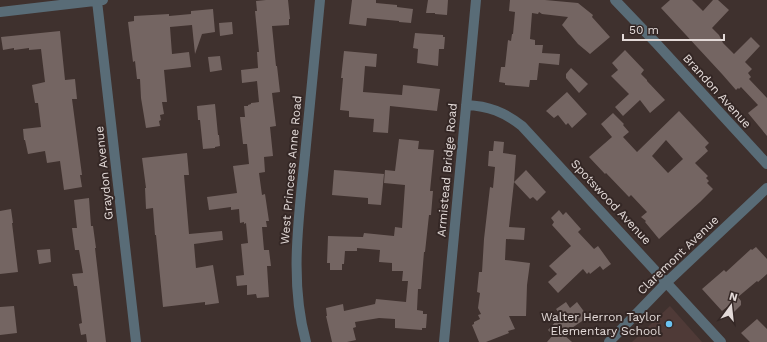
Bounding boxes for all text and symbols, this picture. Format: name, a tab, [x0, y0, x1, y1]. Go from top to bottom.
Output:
scale bar	[623, 16, 724, 42]
text: 50 m	[629, 23, 659, 37]
street label: Brandon Avenue	[680, 51, 754, 131]
street label: West Princess Anne Road	[278, 95, 304, 245]
street label: Armistead Bridge Road	[434, 103, 460, 237]
street label: Graydon Avenue	[92, 125, 116, 221]
street label: Spotswood Avenue	[568, 157, 654, 247]
street label: Claremont Avenue	[635, 213, 722, 297]
north arrow	[711, 286, 751, 326]
text: N	[728, 289, 739, 304]
place label: Walter Herron Taylor Elementary School	[541, 310, 661, 338]
marker: Walter Herron Taylor Elementary School	[664, 319, 674, 329]

